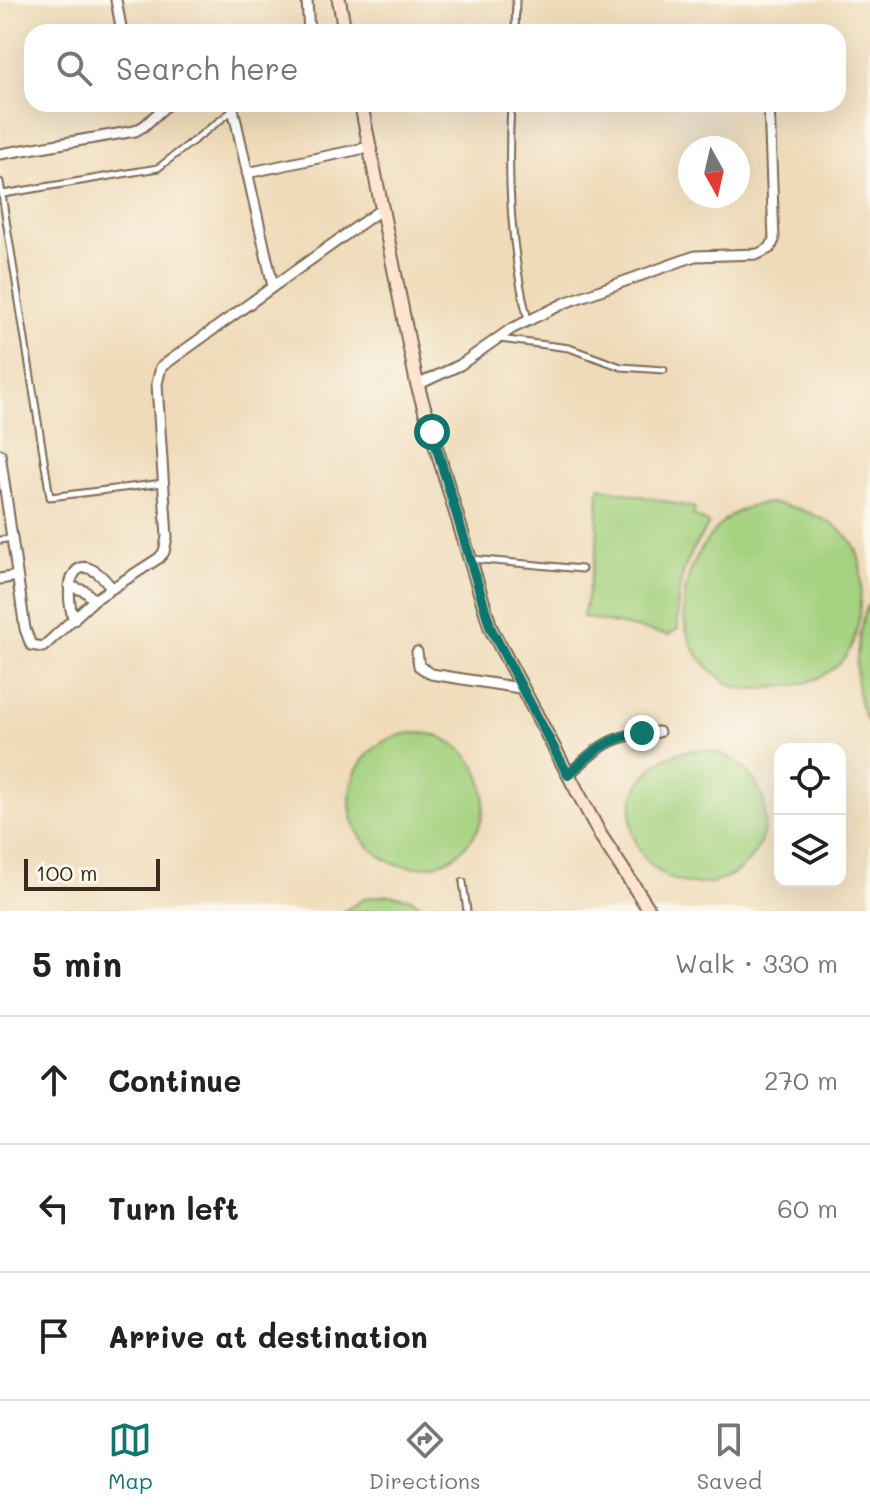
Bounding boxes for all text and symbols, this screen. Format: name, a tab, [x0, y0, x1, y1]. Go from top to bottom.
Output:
search box	[24, 24, 846, 112]
icon: search	[52, 46, 96, 90]
text: Search here	[116, 48, 299, 88]
north arrow	[678, 136, 750, 208]
route start	[414, 414, 450, 450]
route end	[624, 715, 660, 751]
map controls	[774, 743, 846, 887]
button: locate	[774, 743, 846, 815]
button: layers	[774, 815, 846, 887]
scale bar	[24, 855, 160, 891]
text: 100 m	[36, 858, 98, 887]
text: 5 min	[32, 941, 122, 986]
text: Walk · 330 m	[675, 946, 838, 980]
icon: ahead	[32, 1058, 76, 1102]
text: Continue	[108, 1060, 241, 1100]
text: 270 m	[764, 1063, 838, 1097]
icon: left	[32, 1186, 76, 1230]
text: Turn left	[108, 1188, 239, 1228]
text: 60 m	[777, 1191, 838, 1225]
icon: arrive	[32, 1314, 76, 1358]
text: Arrive at destination	[108, 1316, 428, 1356]
tab: Map	[108, 1418, 153, 1495]
tab: Directions	[369, 1418, 481, 1495]
tab: Saved	[697, 1418, 762, 1495]

